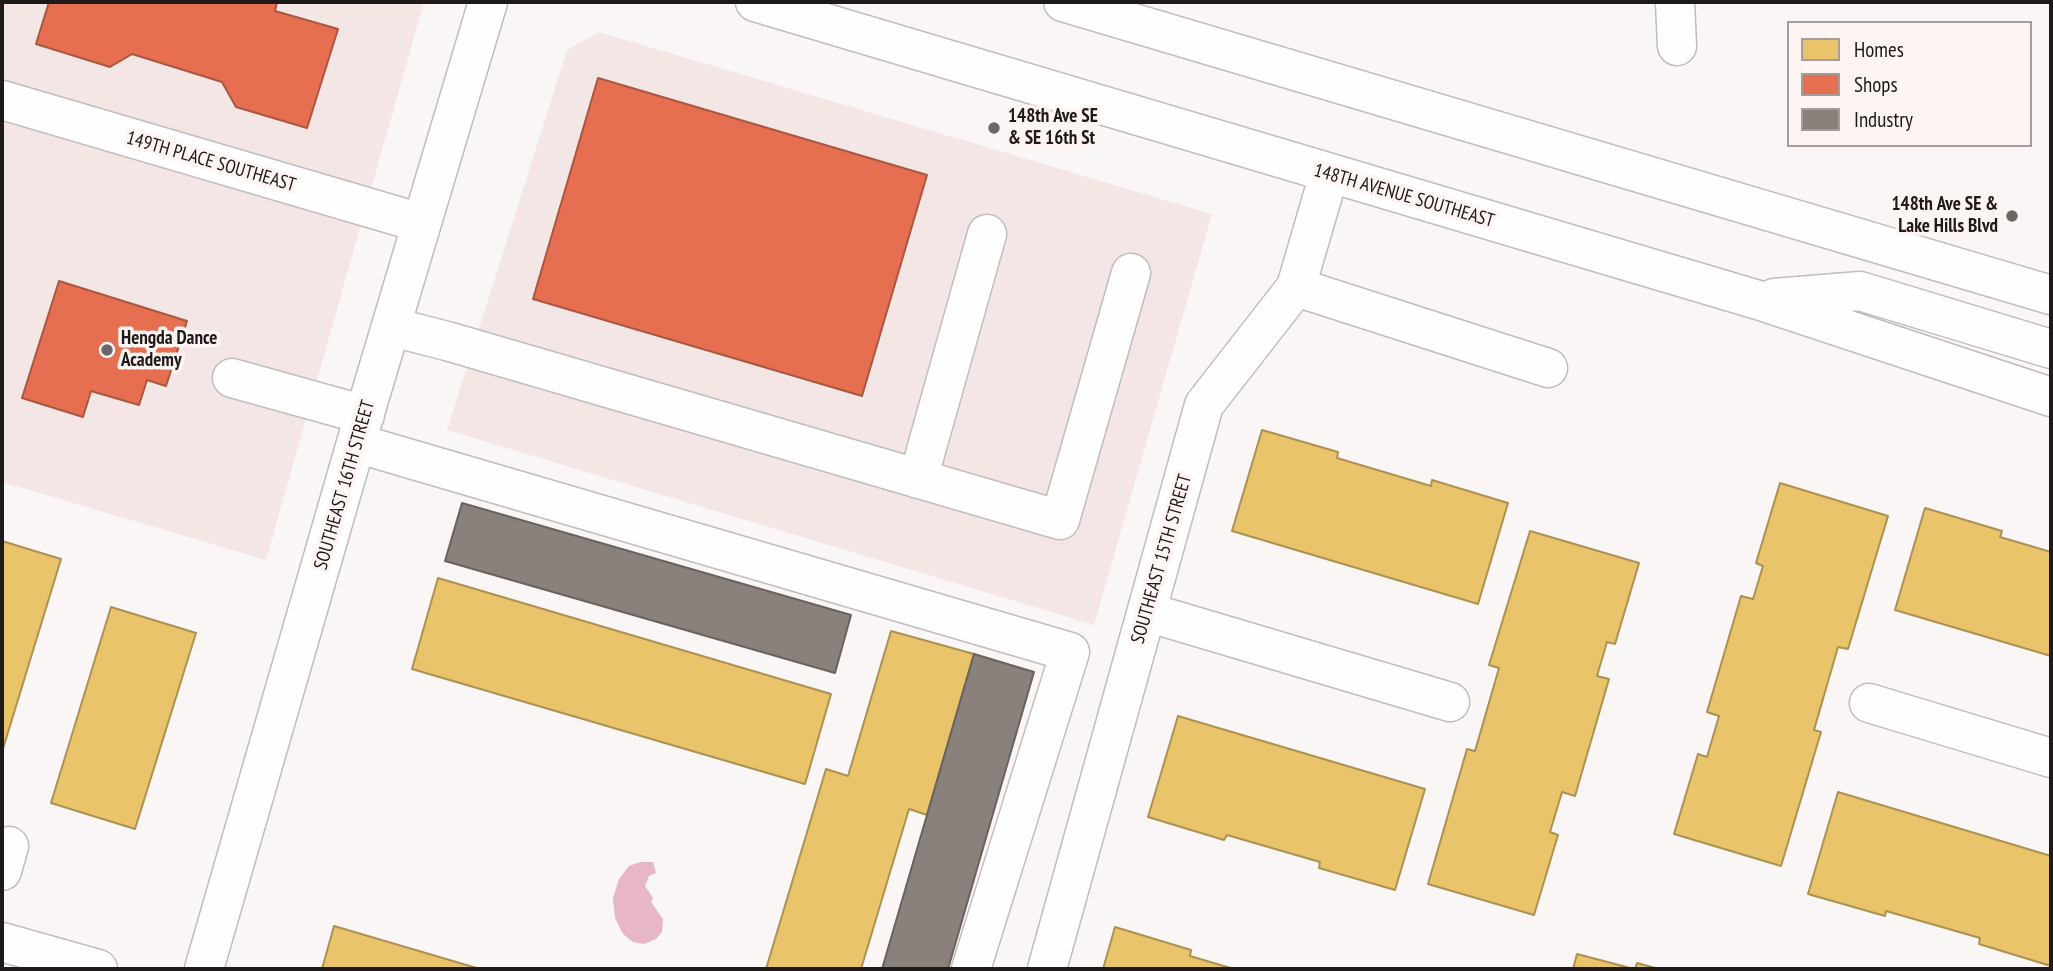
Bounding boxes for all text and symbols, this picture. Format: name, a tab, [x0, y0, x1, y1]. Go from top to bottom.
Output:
legend	[1787, 21, 2032, 147]
text: Homes	[1854, 36, 1904, 63]
text: Shops	[1854, 71, 1898, 98]
place label: 148th Ave SE & SE 16th St	[1008, 106, 1098, 150]
text: Industry	[1854, 106, 1913, 133]
marker: 148th Ave SE & SE 16th St	[986, 120, 1002, 136]
street label: 149TH PLACE SOUTHEAST	[124, 127, 298, 197]
street label: 148TH AVENUE SOUTHEAST	[1311, 159, 1497, 233]
place label: 148th Ave SE & Lake Hills Blvd	[1892, 194, 1998, 238]
marker: 148th Ave SE & Lake Hills Blvd	[2004, 208, 2020, 224]
place label: Hengda Dance Academy	[121, 328, 217, 372]
marker: Hengda Dance Academy	[99, 342, 115, 358]
street label: SOUTHEAST 16TH STREET	[310, 398, 380, 572]
street label: SOUTHEAST 15TH STREET	[1127, 472, 1197, 646]

